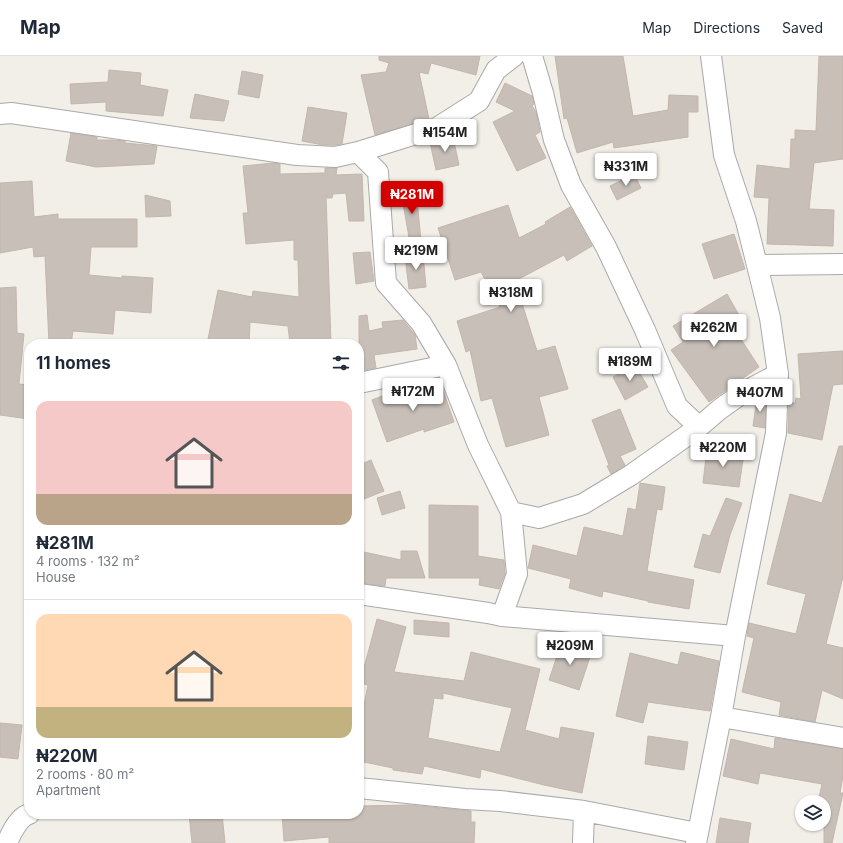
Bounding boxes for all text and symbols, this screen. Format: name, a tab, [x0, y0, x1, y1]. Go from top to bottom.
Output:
text: Map	[20, 16, 61, 39]
text: Map	[642, 19, 671, 36]
text: Directions	[693, 19, 760, 36]
text: Saved	[782, 19, 823, 36]
pin: ₦154M	[417, 119, 473, 153]
text: ₦154M	[423, 124, 467, 140]
pin: ₦331M	[598, 153, 654, 187]
text: ₦331M	[604, 158, 648, 174]
pin: ₦281M	[384, 181, 440, 215]
text: ₦281M	[390, 186, 434, 202]
pin: ₦219M	[388, 237, 444, 271]
text: ₦219M	[394, 242, 438, 258]
pin: ₦318M	[483, 279, 539, 313]
text: ₦318M	[489, 284, 533, 300]
pin: ₦262M	[686, 314, 742, 348]
text: ₦262M	[691, 319, 737, 335]
pin: ₦189M	[602, 348, 658, 382]
icon: filters	[330, 352, 352, 374]
text: 11 homes	[36, 353, 111, 373]
text: ₦189M	[608, 353, 652, 369]
pin: ₦172M	[385, 378, 441, 412]
pin: ₦407M	[732, 379, 788, 413]
text: ₦172M	[391, 383, 435, 399]
text: ₦407M	[737, 384, 783, 400]
icon: home	[158, 427, 230, 499]
pin: ₦220M	[695, 434, 751, 468]
text: ₦220M	[699, 439, 747, 455]
text: ₦281M	[36, 533, 94, 553]
text: 4 rooms · 132 m²	[36, 553, 140, 569]
text: House	[36, 569, 76, 585]
pin: ₦209M	[542, 632, 598, 666]
text: ₦209M	[546, 637, 594, 653]
icon: home	[158, 640, 230, 712]
text: ₦220M	[36, 746, 98, 766]
text: 2 rooms · 80 m²	[36, 766, 134, 782]
text: Apartment	[36, 782, 101, 798]
map controls	[795, 795, 831, 831]
button: layers	[795, 795, 831, 831]

